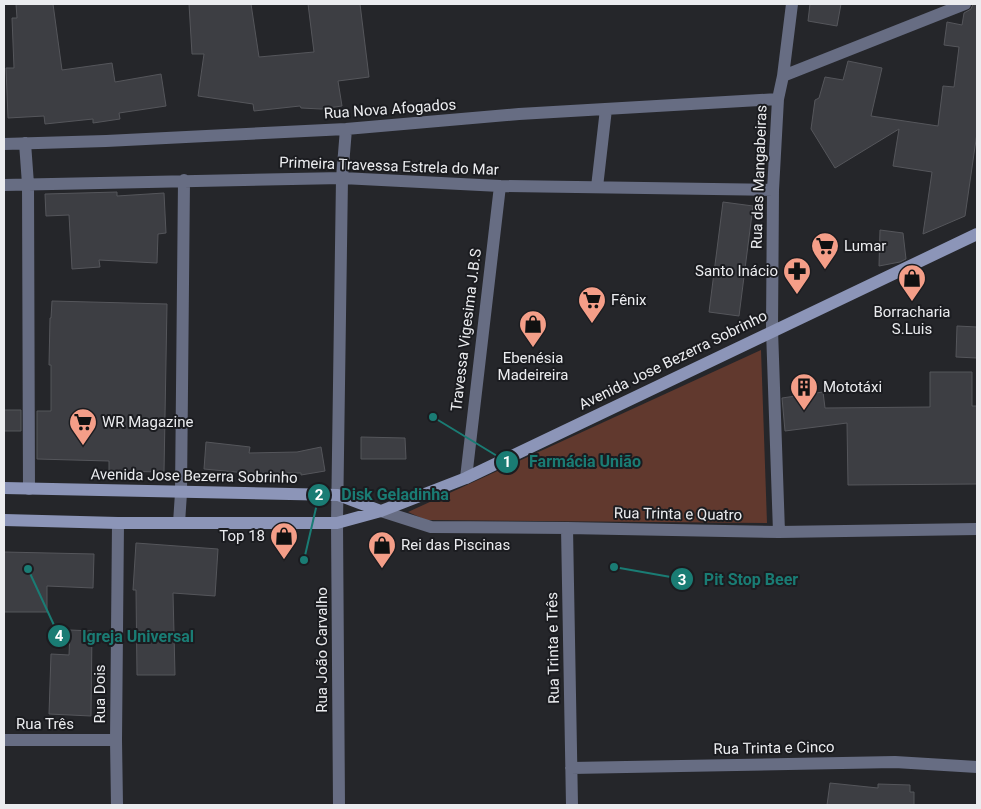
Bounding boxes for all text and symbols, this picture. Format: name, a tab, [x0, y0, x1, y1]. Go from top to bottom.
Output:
street label: Rua Nova Afogados	[323, 95, 457, 123]
street label: Rua das Mangabeiras	[747, 105, 771, 249]
street label: Primeira Travessa Estrela do Mar	[279, 153, 499, 179]
supermarket icon: Lumar	[810, 231, 840, 270]
place label: Lumar	[844, 237, 886, 255]
street label: Travessa Vigesima J.B.S	[447, 247, 485, 413]
pharmacy icon: Santo Inácio	[782, 256, 812, 295]
place label: Santo Inácio	[695, 262, 778, 280]
shop icon: Borracharia S.Luis	[897, 263, 927, 302]
supermarket icon: Fênix	[577, 285, 607, 324]
place label: Fênix	[611, 291, 647, 309]
place label: Borracharia S.Luis	[873, 303, 951, 338]
street label: Avenida Jose Bezerra Sobrinho	[576, 307, 770, 413]
shop icon: Ebenésia Madeireira	[518, 309, 548, 348]
place label: Ebenésia Madeireira	[498, 349, 568, 384]
building icon: Mototáxi	[789, 372, 819, 411]
place label: Mototáxi	[823, 378, 882, 396]
supermarket icon: WR Magazine	[68, 407, 98, 446]
place label: WR Magazine	[102, 413, 193, 431]
callout: Farmácia União	[494, 446, 651, 477]
text: Farmácia União	[529, 452, 641, 471]
text: 1	[503, 453, 511, 471]
street label: Avenida Jose Bezerra Sobrinho	[90, 465, 298, 487]
callout: Disk Geladinha	[306, 479, 459, 510]
text: Disk Geladinha	[341, 485, 449, 504]
text: 2	[315, 486, 324, 504]
street label: Rua Trinta e Quatro	[614, 504, 742, 524]
shop icon: Top 18	[269, 521, 299, 560]
place label: Top 18	[219, 527, 265, 545]
shop icon: Rei das Piscinas	[367, 530, 397, 569]
place label: Rei das Piscinas	[401, 536, 510, 554]
callout: Pit Stop Beer	[669, 564, 809, 595]
text: Pit Stop Beer	[704, 570, 798, 589]
text: 3	[678, 571, 686, 589]
street label: Rua João Carvalho	[313, 587, 331, 713]
street label: Rua Trinta e Três	[543, 592, 563, 704]
callout: Igreja Universal	[47, 621, 204, 652]
text: 4	[55, 627, 64, 645]
text: Igreja Universal	[82, 627, 194, 646]
street label: Rua Dois	[91, 664, 109, 724]
street label: Rua Três	[16, 715, 74, 733]
street label: Rua Trinta e Cinco	[713, 738, 835, 758]

